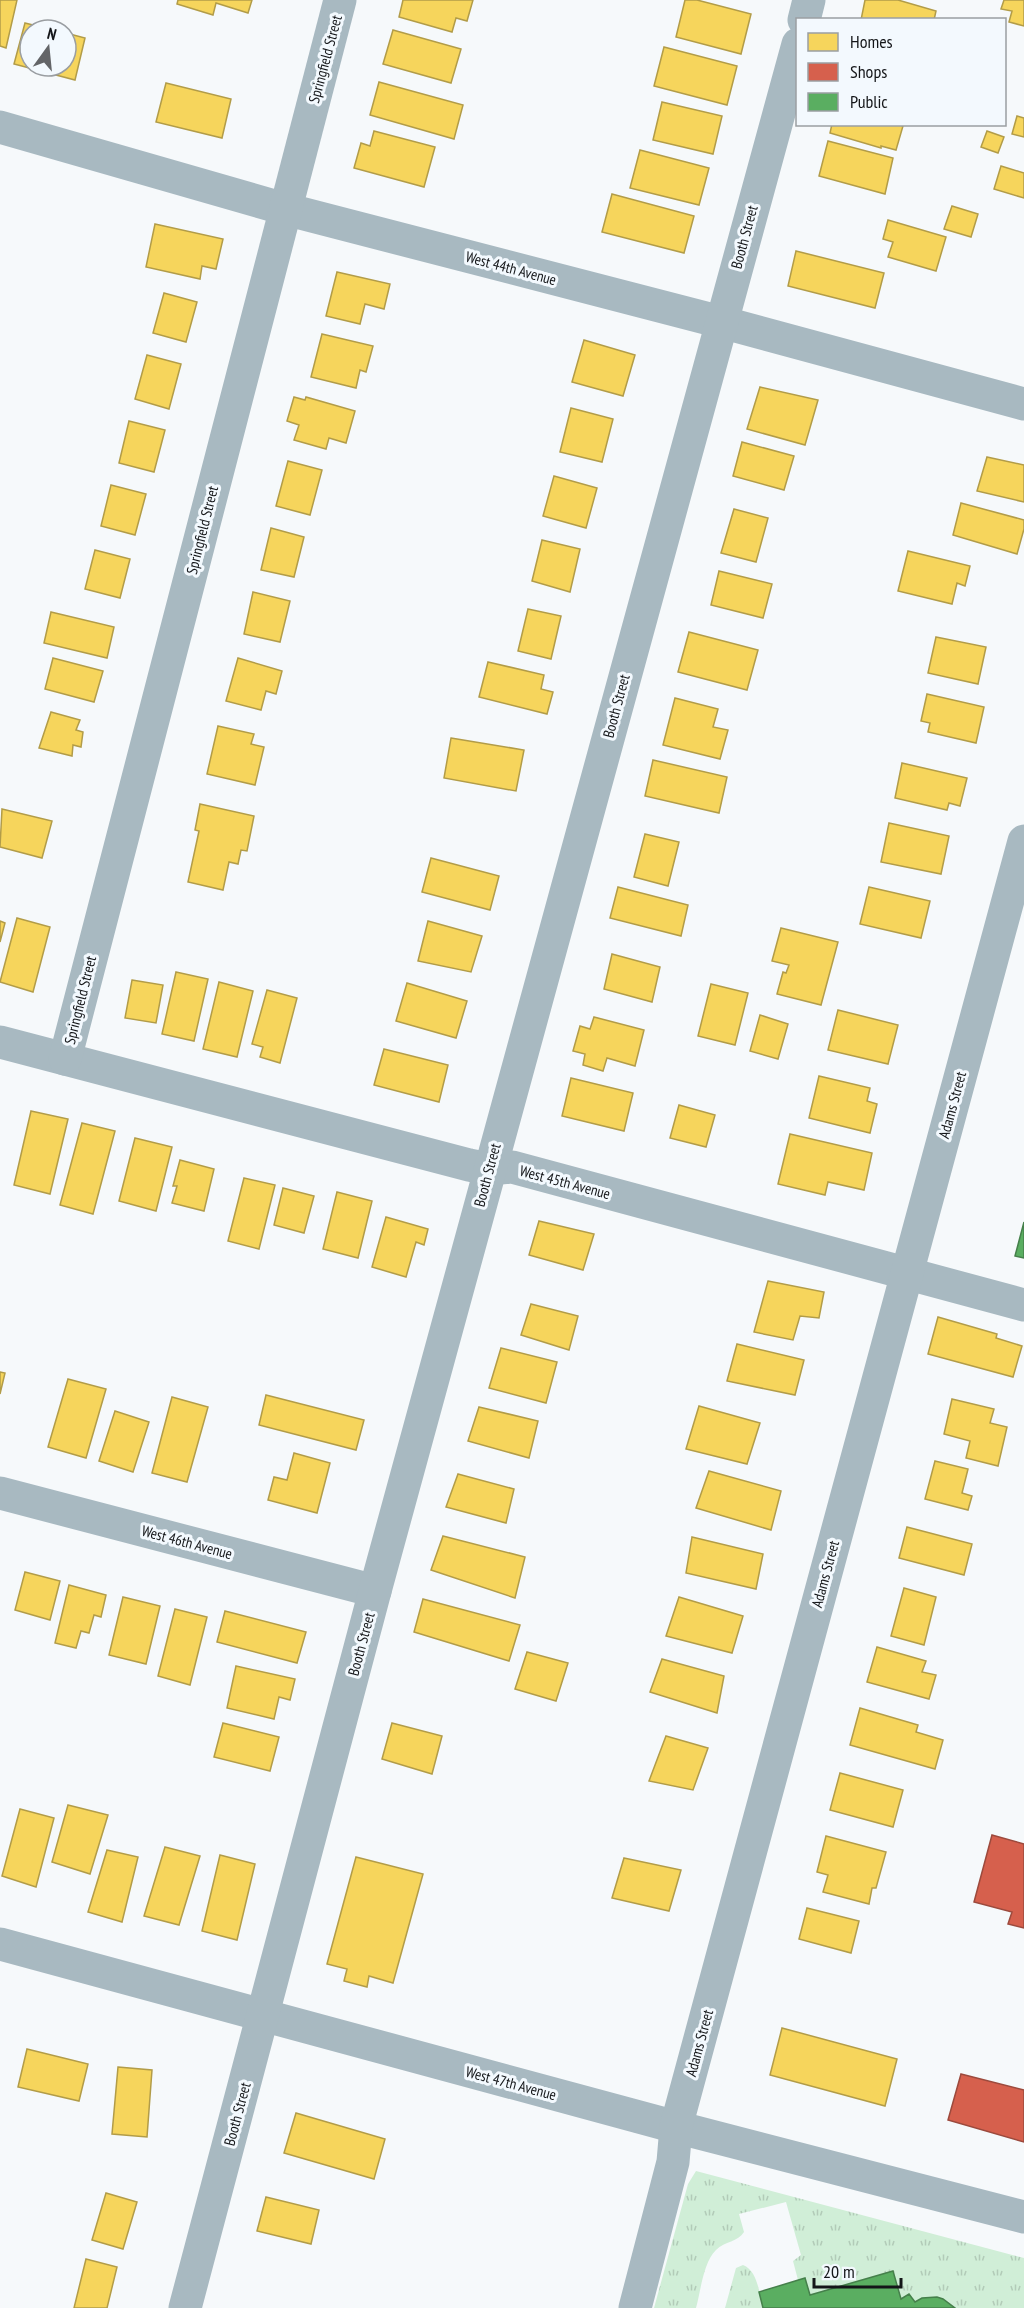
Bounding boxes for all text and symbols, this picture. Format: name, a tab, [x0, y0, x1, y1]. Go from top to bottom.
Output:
street label: Springfield Street	[304, 13, 346, 105]
north arrow	[18, 18, 78, 78]
legend	[796, 18, 1006, 126]
text: N	[45, 23, 59, 44]
text: Homes	[850, 30, 893, 53]
text: Shops	[850, 60, 887, 83]
text: Public	[850, 90, 888, 113]
street label: Booth Street	[726, 203, 762, 271]
street label: West 44th Avenue	[464, 247, 558, 289]
street label: Springfield Street	[182, 484, 222, 576]
street label: Booth Street	[598, 672, 634, 740]
street label: Springfield Street	[60, 954, 100, 1046]
street label: Adams Street	[934, 1069, 970, 1141]
street label: Booth Street	[469, 1141, 505, 1209]
street label: West 45th Avenue	[518, 1161, 612, 1203]
street label: West 46th Avenue	[140, 1521, 234, 1563]
street label: Adams Street	[807, 1538, 843, 1610]
street label: Booth Street	[343, 1610, 379, 1678]
street label: Adams Street	[681, 2007, 717, 2079]
street label: West 47th Avenue	[464, 2062, 558, 2104]
street label: Booth Street	[219, 2080, 255, 2148]
scale bar	[814, 2251, 901, 2289]
text: 20 m	[823, 2260, 855, 2283]

